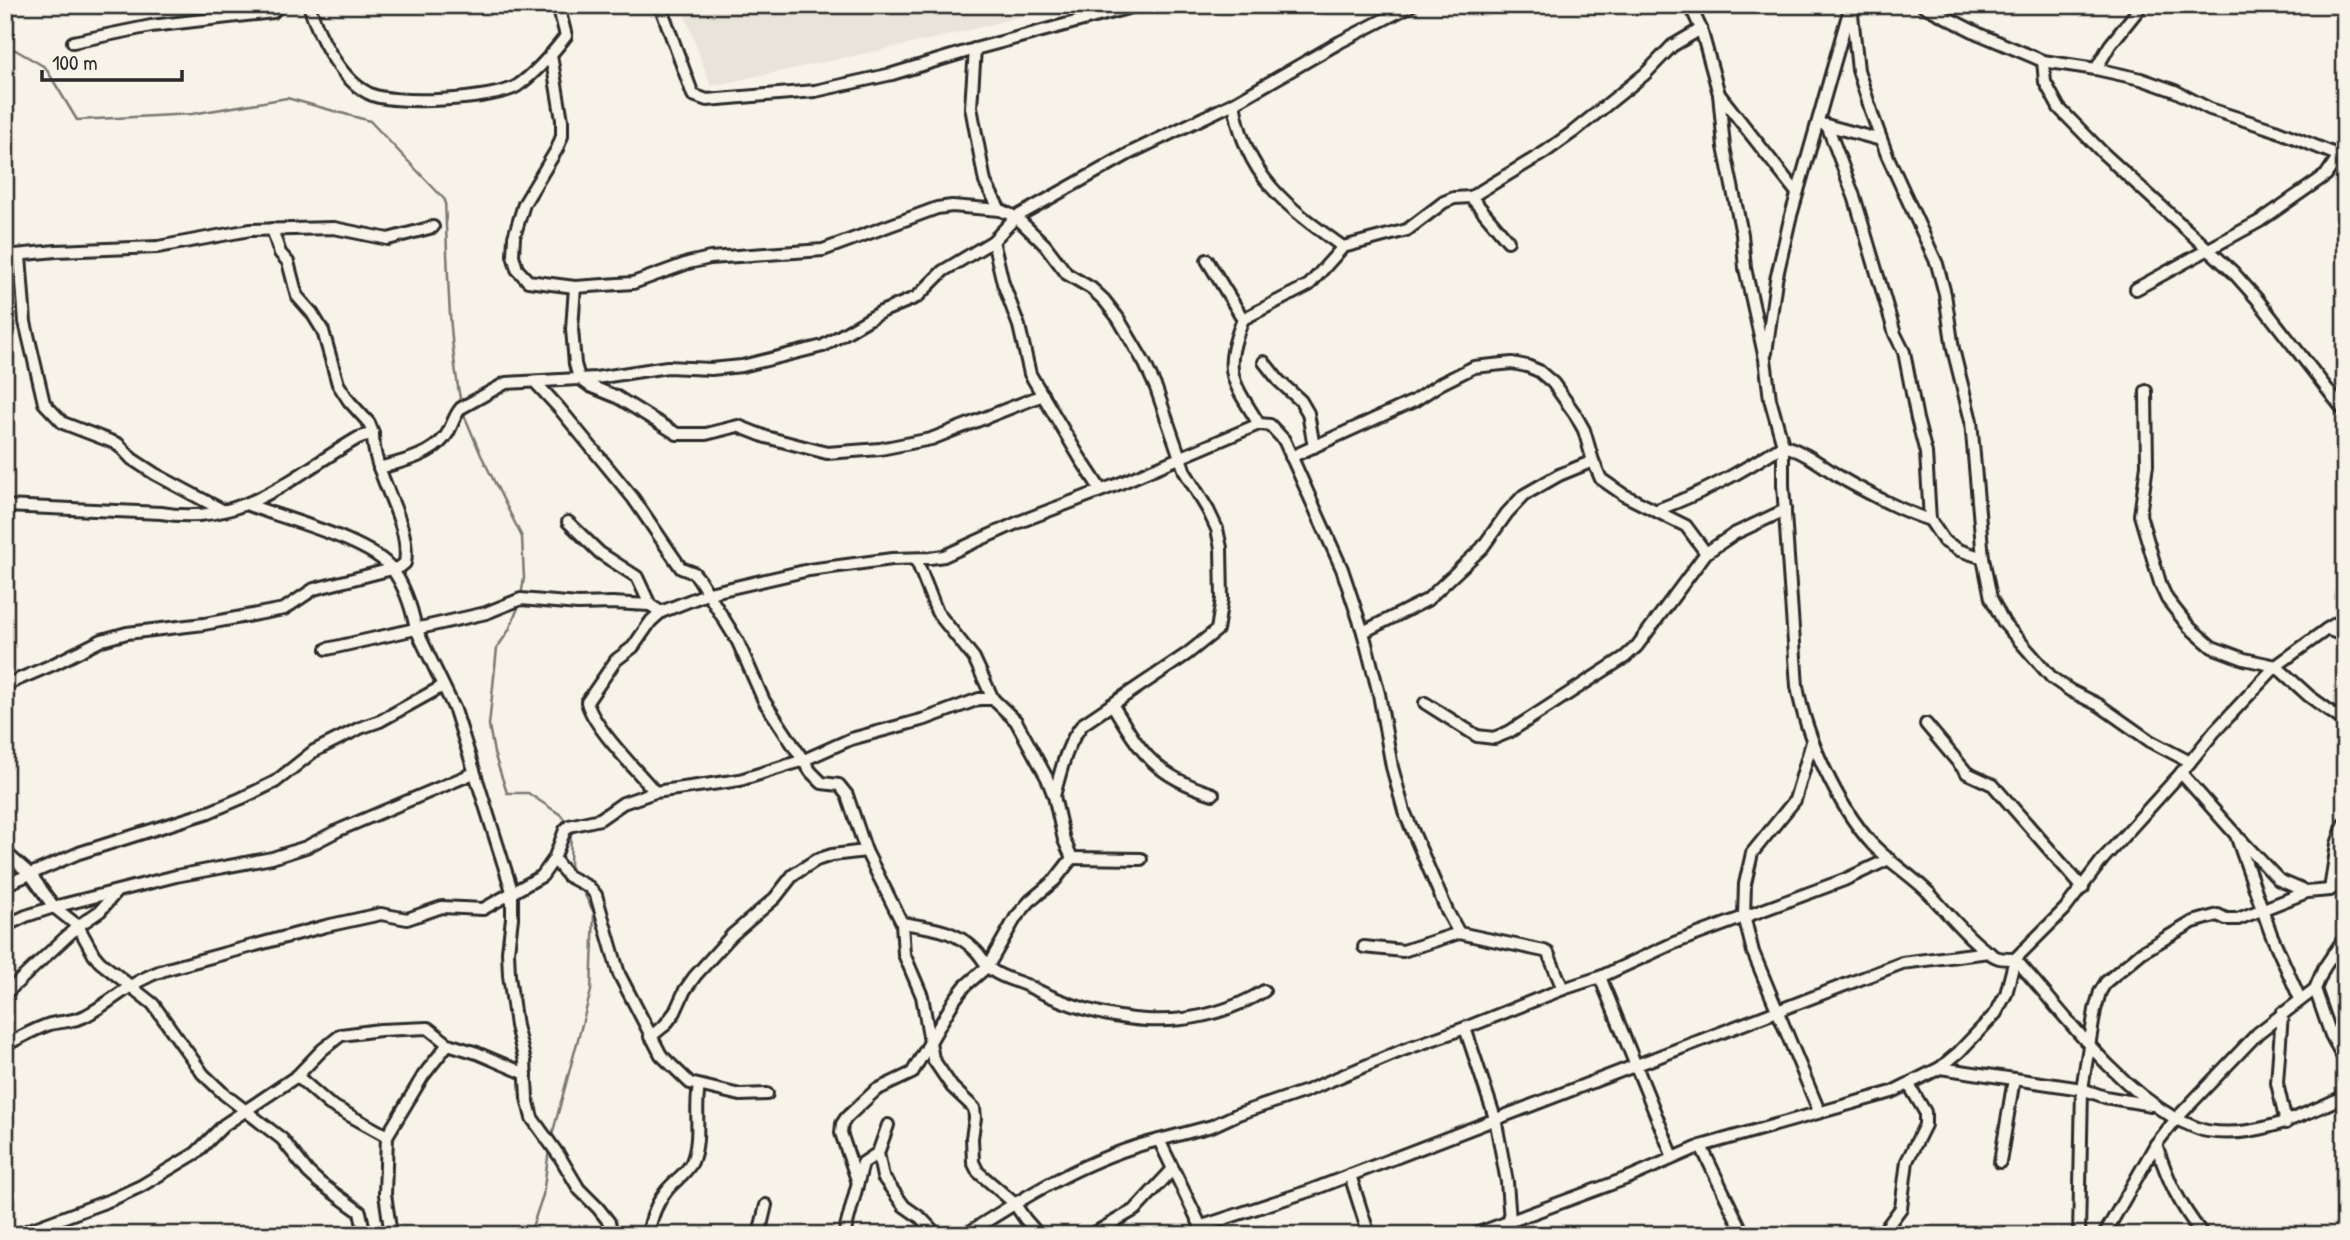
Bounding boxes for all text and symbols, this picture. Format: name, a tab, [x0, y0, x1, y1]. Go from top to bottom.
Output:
scale bar	[42, 38, 182, 82]
text: 100 m	[52, 48, 98, 77]

